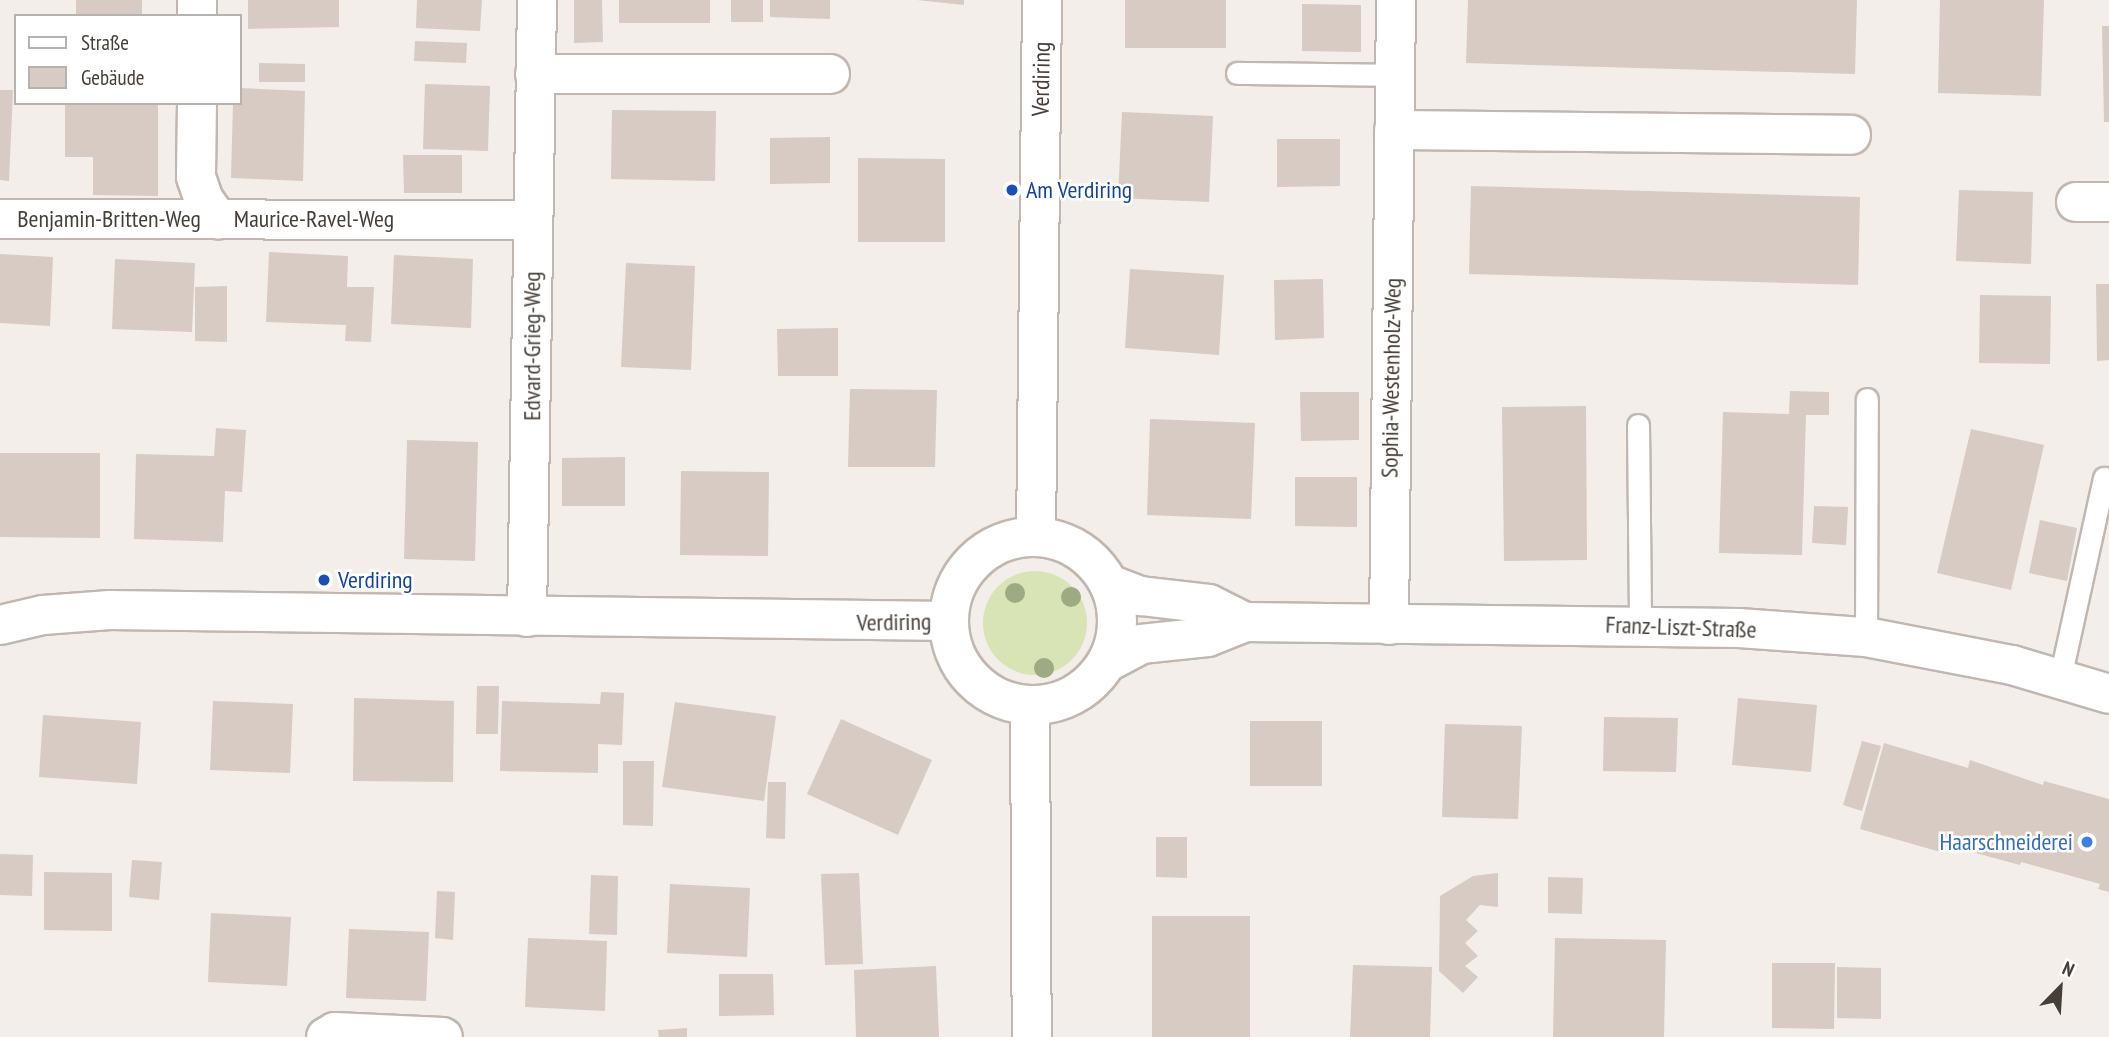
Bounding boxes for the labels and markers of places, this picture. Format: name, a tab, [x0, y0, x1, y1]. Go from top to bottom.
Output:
place label: Am Verdiring	[1026, 176, 1133, 204]
marker: Am Verdiring	[1004, 182, 1020, 198]
place label: Verdiring	[338, 566, 413, 594]
marker: Verdiring	[316, 572, 332, 588]
place label: Haarschneiderei	[1939, 828, 2073, 856]
marker: Haarschneiderei	[2079, 834, 2095, 850]

